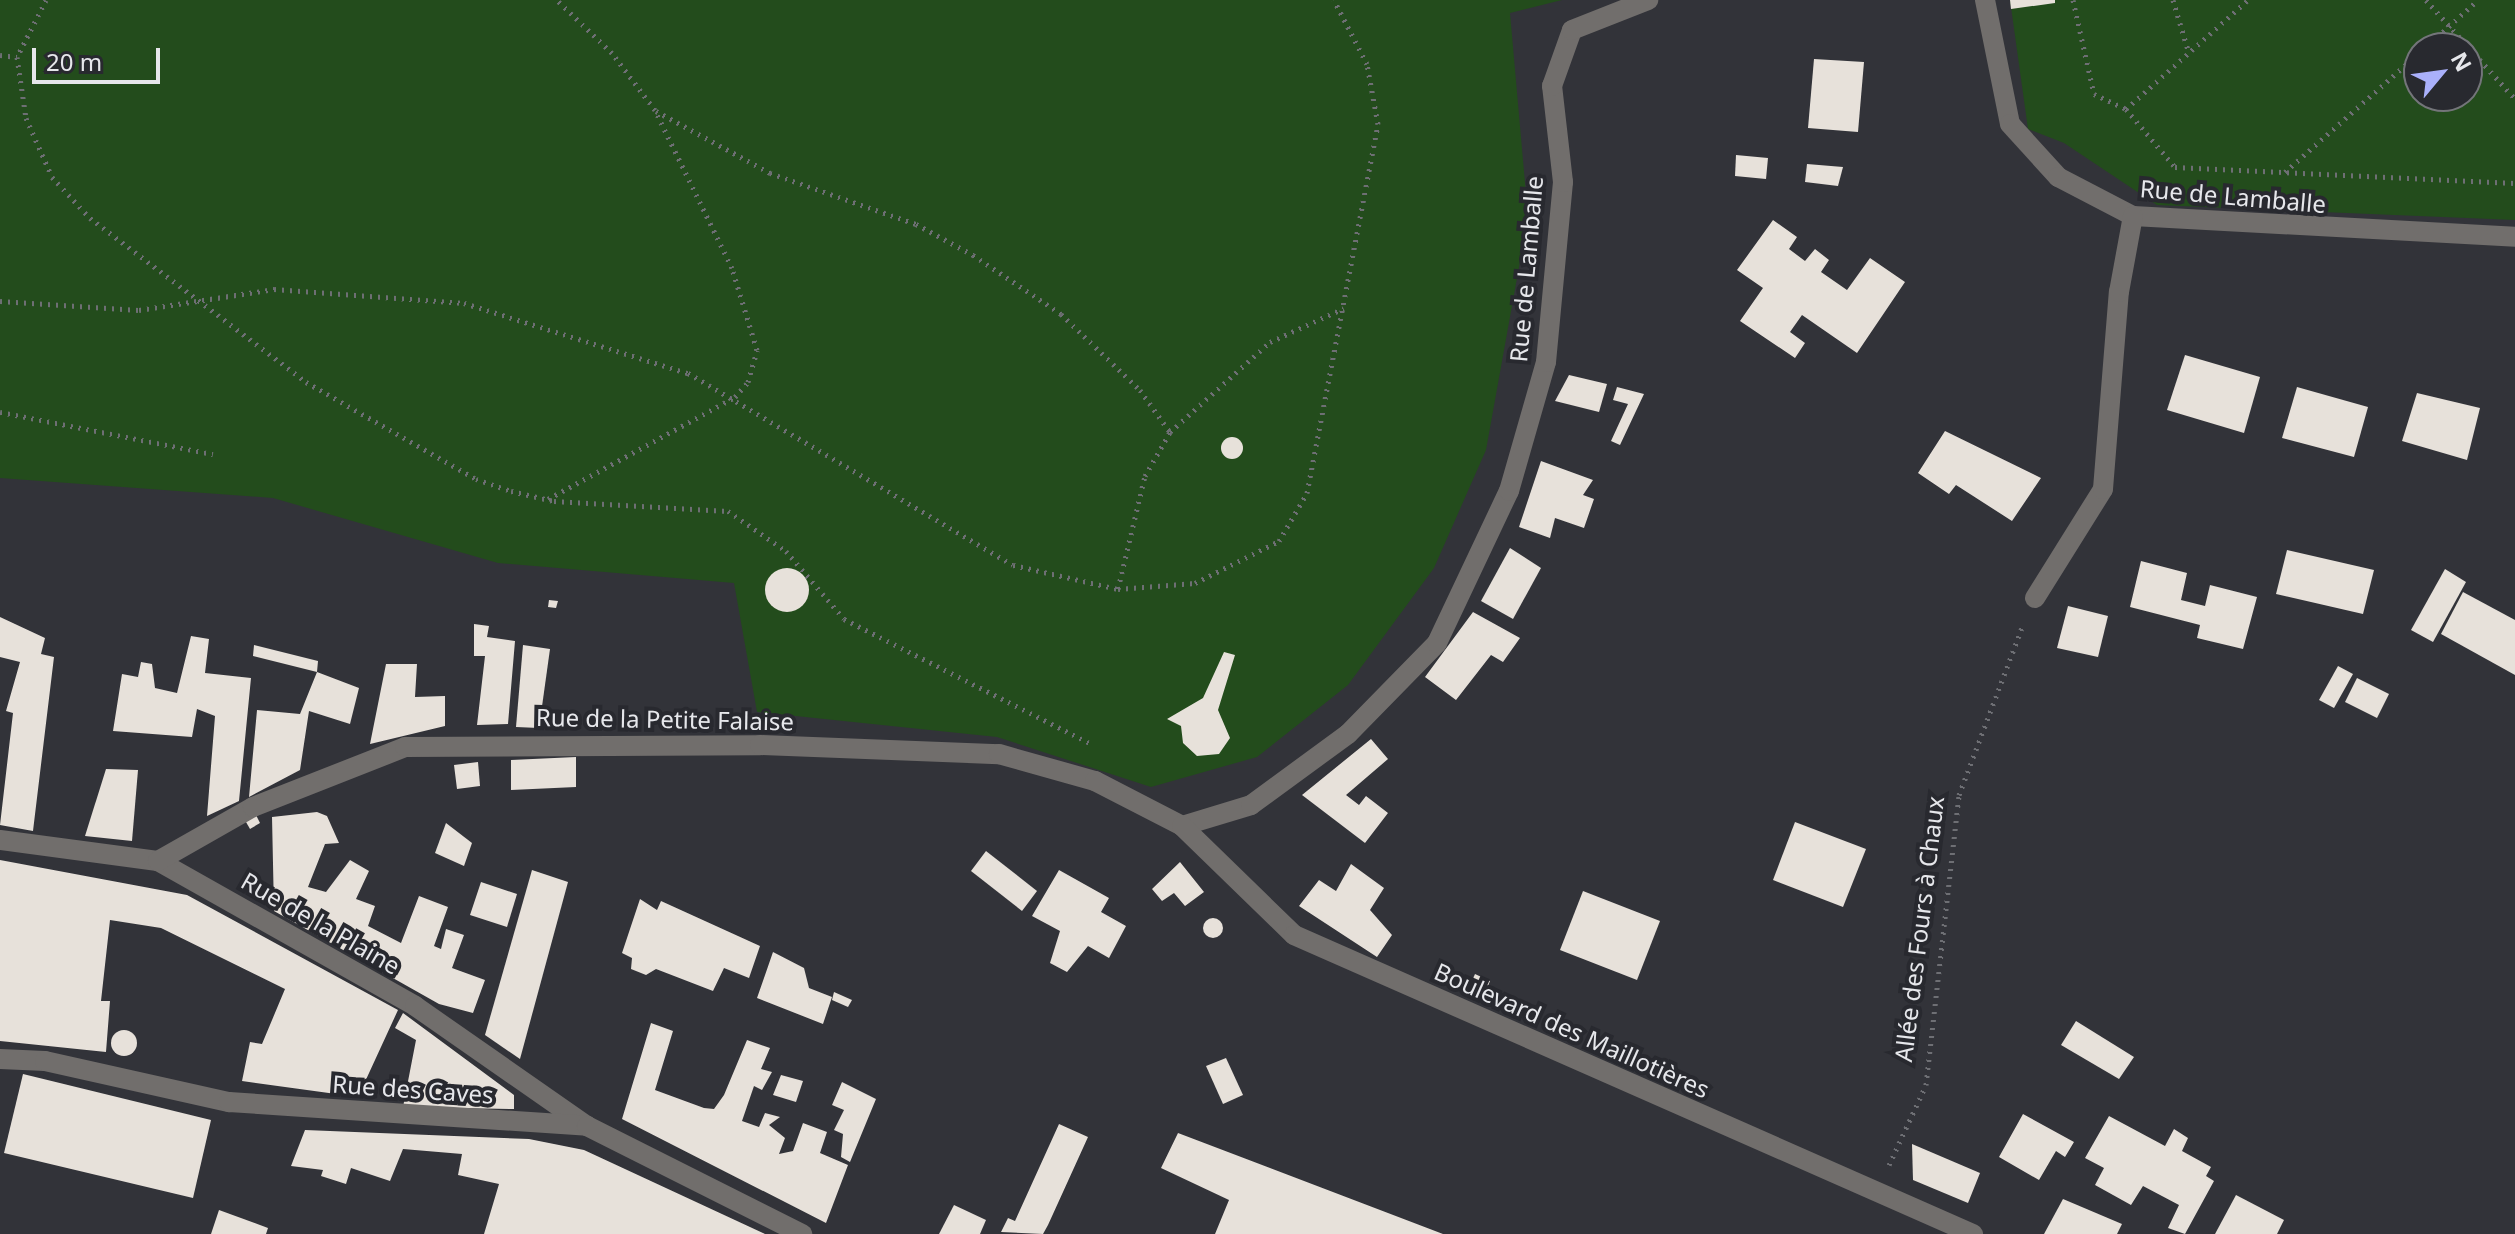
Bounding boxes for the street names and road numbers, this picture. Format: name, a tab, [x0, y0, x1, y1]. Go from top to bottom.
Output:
street label: Rue de Lamballe	[2139, 174, 2327, 218]
street label: Rue de Lamballe	[1504, 175, 1548, 363]
street label: Rue de la Petite Falaise	[536, 702, 794, 736]
street label: Allée des Fours à Chaux	[1888, 795, 1950, 1063]
street label: Rue de la Plaine	[236, 866, 406, 980]
street label: Boulevard des Maillotières	[1430, 956, 1714, 1104]
street label: Rue des Caves	[331, 1069, 495, 1109]

